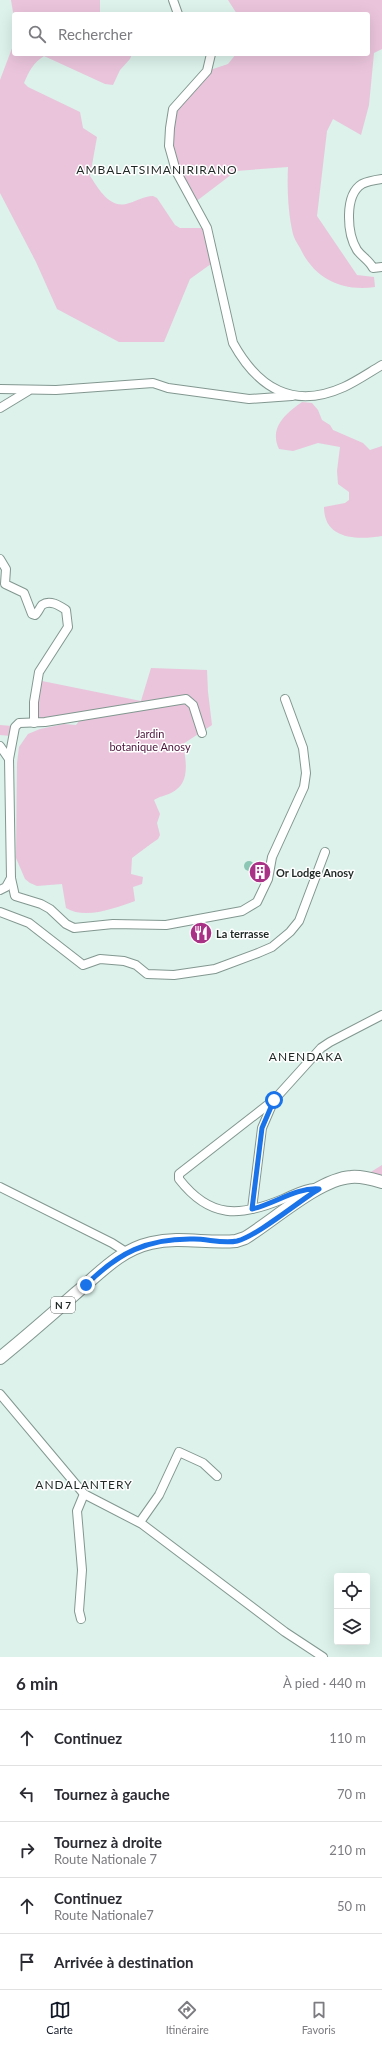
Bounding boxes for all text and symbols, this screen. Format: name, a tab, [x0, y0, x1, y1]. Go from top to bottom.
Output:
search box	[12, 12, 370, 56]
icon: search	[26, 23, 48, 45]
text: Rechercher	[58, 25, 132, 43]
district label: AMBALATSIMANIRIRANO	[76, 162, 238, 177]
park label: Jardin botanique Anosy	[109, 727, 191, 753]
building icon: Or Lodge Anosy	[247, 859, 273, 885]
place label: Or Lodge Anosy	[276, 866, 354, 879]
restaurant icon: La terrasse	[188, 920, 214, 946]
place label: La terrasse	[216, 927, 269, 940]
district label: ANENDAKA	[269, 1049, 343, 1064]
route start	[265, 1091, 283, 1109]
route end	[77, 1276, 95, 1294]
road number: N 7	[51, 1297, 75, 1313]
district label: ANDALANTERY	[35, 1477, 133, 1492]
map controls	[334, 1573, 370, 1645]
button: locate	[334, 1573, 370, 1609]
button: layers	[334, 1609, 370, 1645]
text: 6 min	[16, 1673, 58, 1694]
text: À pied · 440 m	[283, 1675, 366, 1691]
icon: ahead	[16, 1727, 38, 1749]
text: Continuez	[54, 1729, 122, 1747]
text: 110 m	[329, 1730, 366, 1746]
icon: left	[16, 1783, 38, 1805]
text: Tournez à gauche	[54, 1785, 170, 1803]
text: 70 m	[337, 1786, 366, 1802]
text: Tournez à droite	[54, 1833, 162, 1851]
icon: right	[16, 1839, 38, 1861]
text: 210 m	[329, 1842, 366, 1858]
text: Route Nationale 7	[54, 1851, 157, 1867]
text: Continuez	[54, 1889, 122, 1907]
icon: ahead	[16, 1895, 38, 1917]
text: 50 m	[337, 1898, 366, 1914]
text: Route Nationale7	[54, 1907, 154, 1923]
icon: arrive	[16, 1951, 38, 1973]
text: Arrivée à destination	[54, 1953, 193, 1971]
tab: Carte	[46, 1999, 73, 2036]
tab: Itinéraire	[166, 1999, 209, 2036]
tab: Favoris	[302, 1999, 336, 2036]

